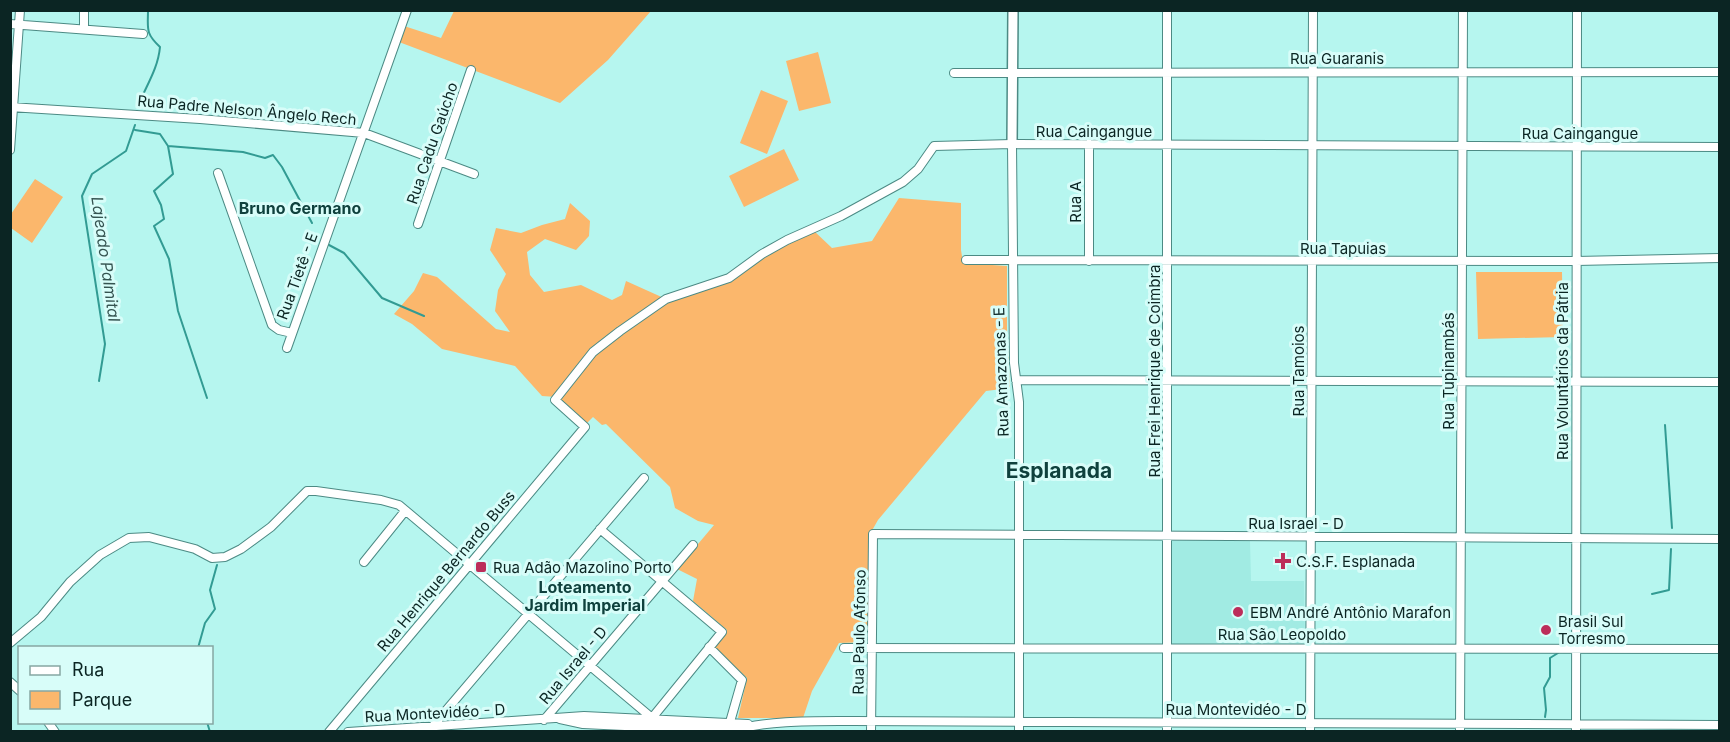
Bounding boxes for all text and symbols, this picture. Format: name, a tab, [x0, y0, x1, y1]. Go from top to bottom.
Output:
street label: Rua Guaranis	[1290, 49, 1384, 68]
street label: Rua Cadu Gaúcho	[402, 80, 462, 206]
street label: Rua Padre Nelson Ângelo Rech	[137, 91, 357, 129]
street label: Rua Caingangue	[1036, 122, 1152, 141]
street label: Rua Caingangue	[1522, 124, 1638, 143]
street label: Rua A	[1066, 181, 1085, 223]
water label: Lajeado Palmital	[87, 195, 125, 323]
district label: Bruno Germano	[239, 198, 361, 218]
street label: Rua Tietê - E	[272, 230, 322, 322]
street label: Rua Tapuias	[1300, 239, 1386, 258]
street label: Rua Frei Henrique de Coimbra	[1145, 265, 1164, 478]
street label: Rua Voluntários da Pátria	[1553, 282, 1572, 460]
street label: Rua Amazonas - E	[989, 307, 1013, 437]
street label: Rua Tupinambás	[1439, 312, 1458, 430]
street label: Rua Tamoios	[1289, 325, 1308, 416]
district label: Esplanada	[1006, 458, 1112, 483]
street label: Rua Henrique Bernardo Buss	[373, 487, 519, 655]
street label: Rua Israel - D	[1248, 514, 1344, 533]
marker: C.S.F. Esplanada	[1274, 552, 1292, 570]
place label: C.S.F. Esplanada	[1296, 552, 1415, 571]
place label: Rua Adão Mazolino Porto	[493, 558, 672, 577]
marker: Rua Adão Mazolino Porto	[474, 560, 488, 574]
street label: Rua Paulo Afonso	[848, 569, 870, 695]
district label: Loteamento Jardim Imperial	[525, 577, 645, 615]
place label: EBM André Antônio Marafon	[1250, 603, 1451, 622]
marker: EBM André Antônio Marafon	[1231, 605, 1245, 619]
place label: Brasil Sul Torresmo	[1558, 612, 1626, 648]
street label: Rua Israel - D	[535, 622, 611, 708]
marker: Brasil Sul Torresmo	[1539, 623, 1553, 637]
street label: Rua São Leopoldo	[1218, 625, 1346, 644]
legend	[18, 646, 213, 724]
text: Rua	[72, 659, 104, 680]
text: Parque	[72, 689, 132, 710]
street label: Rua Montevidéo - D	[364, 700, 506, 726]
street label: Rua Montevidéo - D	[1166, 700, 1306, 719]

